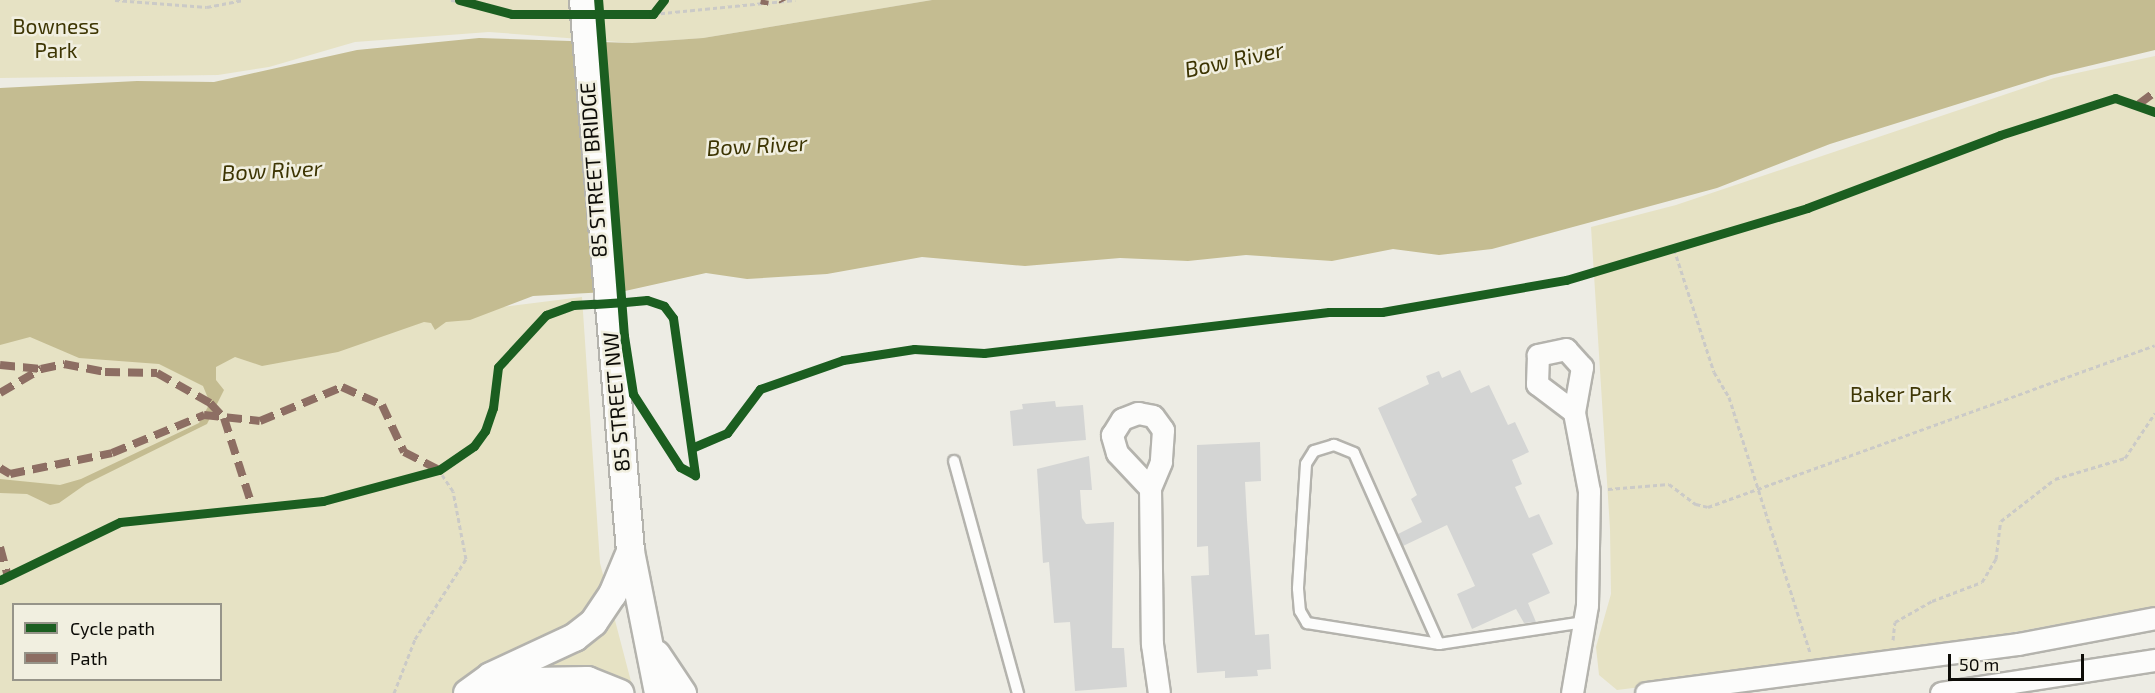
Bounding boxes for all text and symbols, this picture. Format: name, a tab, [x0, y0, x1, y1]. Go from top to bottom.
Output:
park label: Bowness Park	[12, 13, 100, 63]
water label: Bow River	[1182, 36, 1286, 82]
street label: 85 STREET BRIDGE	[574, 81, 612, 259]
water label: Bow River	[706, 129, 808, 161]
water label: Bow River	[221, 154, 323, 186]
street label: 85 STREET NW	[597, 331, 635, 473]
park label: Baker Park	[1850, 381, 1952, 407]
legend	[12, 603, 222, 681]
text: Cycle path	[70, 617, 155, 639]
scale bar	[1951, 642, 2088, 680]
text: Path	[70, 647, 108, 669]
text: 50 m	[1959, 653, 1999, 675]

